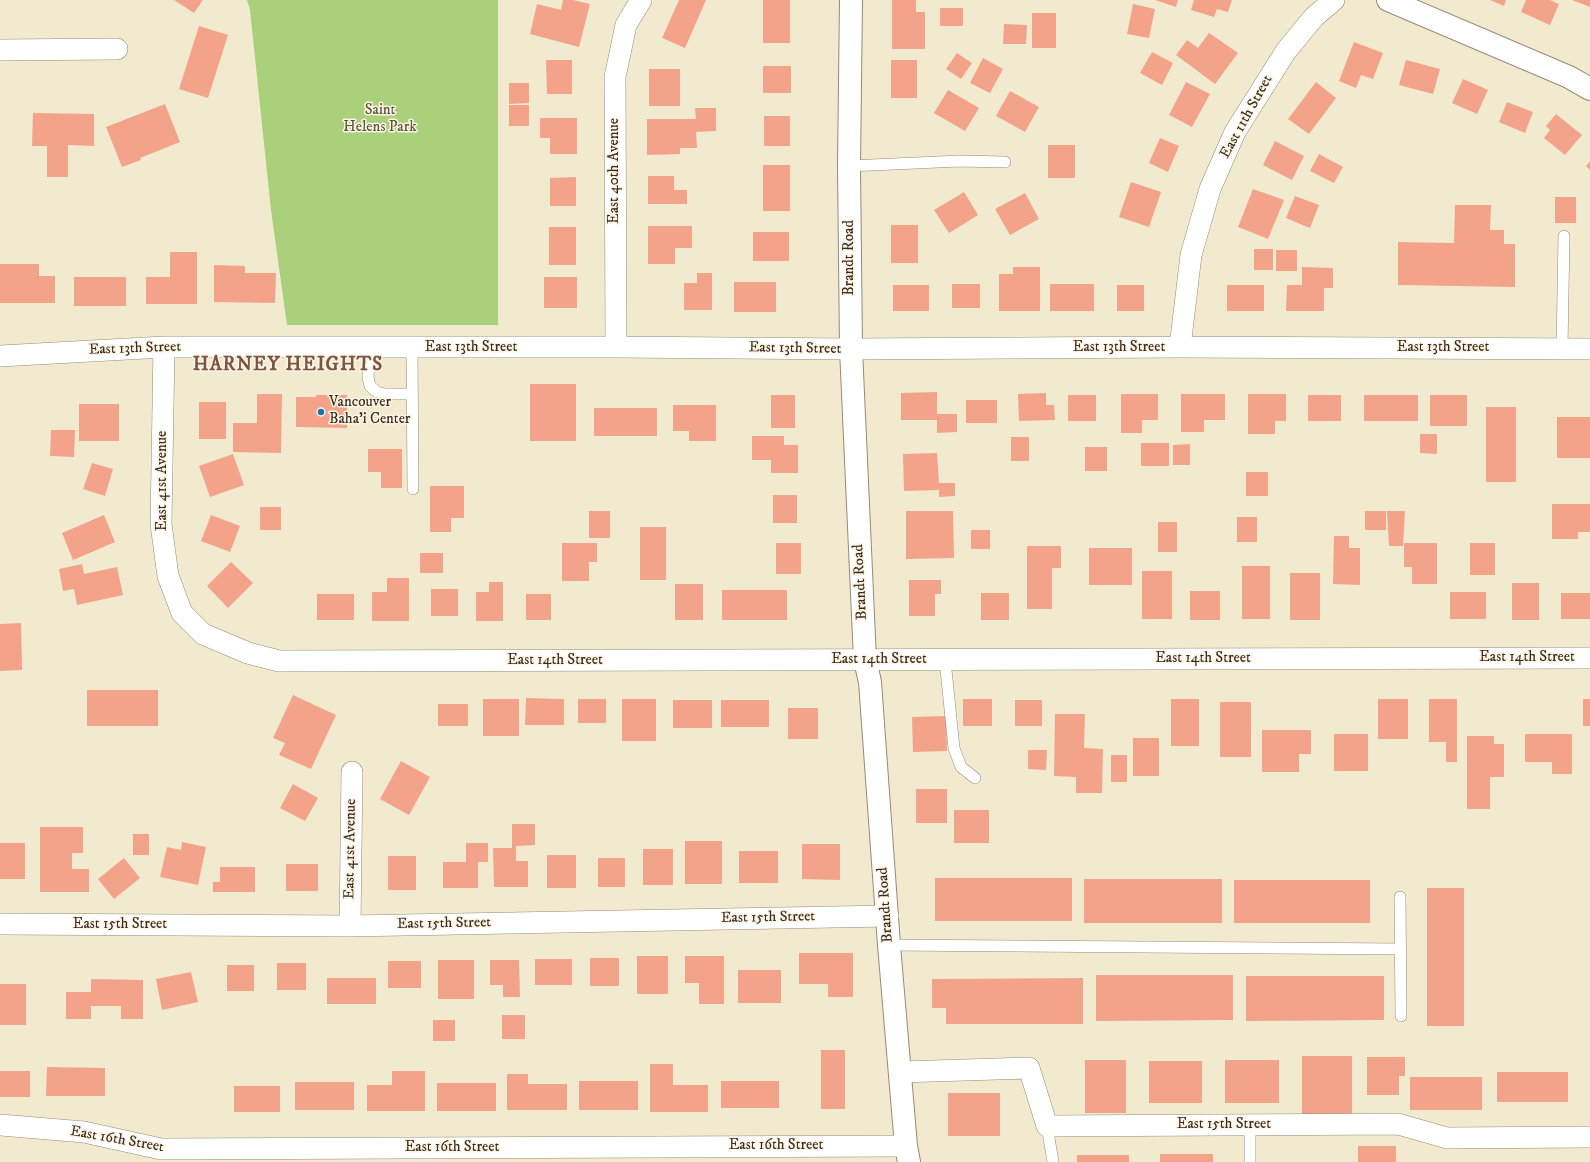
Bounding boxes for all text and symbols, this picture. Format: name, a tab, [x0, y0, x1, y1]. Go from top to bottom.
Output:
street label: East 11th Street	[1217, 72, 1277, 162]
park label: Saint Helens Park	[343, 102, 417, 137]
street label: East 40th Avenue	[606, 118, 624, 224]
street label: Brandt Road	[841, 220, 859, 296]
street label: East 13th Street	[88, 338, 182, 360]
street label: East 13th Street	[425, 339, 517, 357]
street label: East 13th Street	[749, 339, 841, 359]
street label: East 13th Street	[1073, 339, 1165, 357]
street label: East 13th Street	[1397, 339, 1489, 357]
district label: HARNEY HEIGHTS	[193, 355, 383, 377]
place label: Vancouver Baha'i Center	[329, 394, 410, 429]
marker: Vancouver Baha'i Center	[316, 407, 326, 417]
street label: East 41st Avenue	[154, 431, 172, 531]
street label: Brandt Road	[850, 544, 872, 620]
street label: East 14th Street	[1479, 649, 1575, 667]
street label: East 14th Street	[1155, 650, 1251, 668]
street label: East 14th Street	[831, 651, 927, 669]
street label: East 14th Street	[507, 652, 603, 670]
street label: East 41st Avenue	[341, 799, 361, 899]
street label: Brandt Road	[874, 867, 898, 943]
street label: East 15th Street	[721, 908, 815, 928]
street label: East 15th Street	[397, 914, 491, 934]
street label: East 15th Street	[73, 916, 167, 934]
street label: East 15th Street	[1177, 1116, 1271, 1134]
street label: East 16th Street	[69, 1123, 165, 1157]
street label: East 16th Street	[729, 1137, 823, 1155]
street label: East 16th Street	[405, 1139, 499, 1157]

